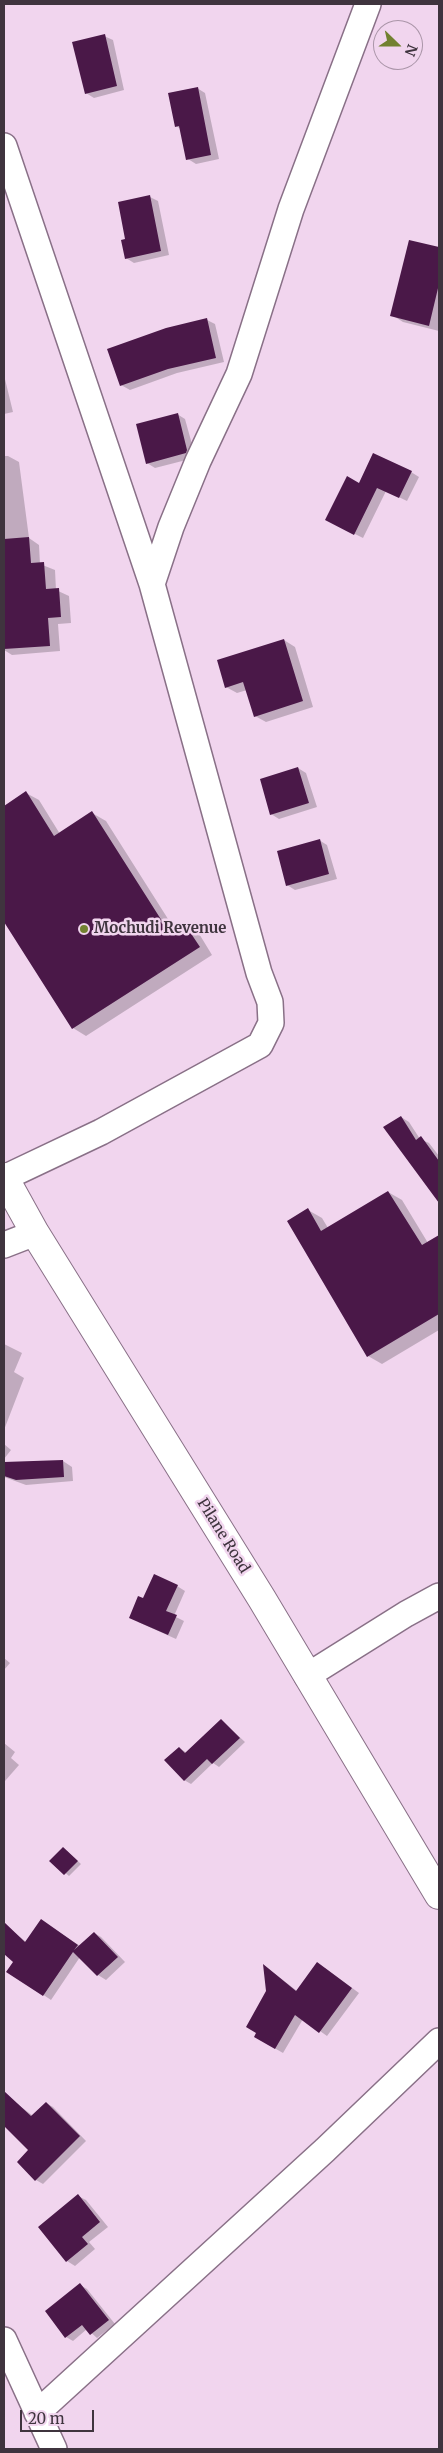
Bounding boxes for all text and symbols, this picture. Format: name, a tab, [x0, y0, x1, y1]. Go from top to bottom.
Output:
north arrow	[373, 20, 423, 70]
text: N	[401, 42, 421, 59]
place label: Mochudi Revenue	[94, 920, 226, 938]
marker: Mochudi Revenue	[78, 923, 90, 935]
street label: Pilane Road	[193, 1495, 253, 1577]
scale bar	[22, 2400, 96, 2432]
text: 20 m	[28, 2409, 65, 2428]

